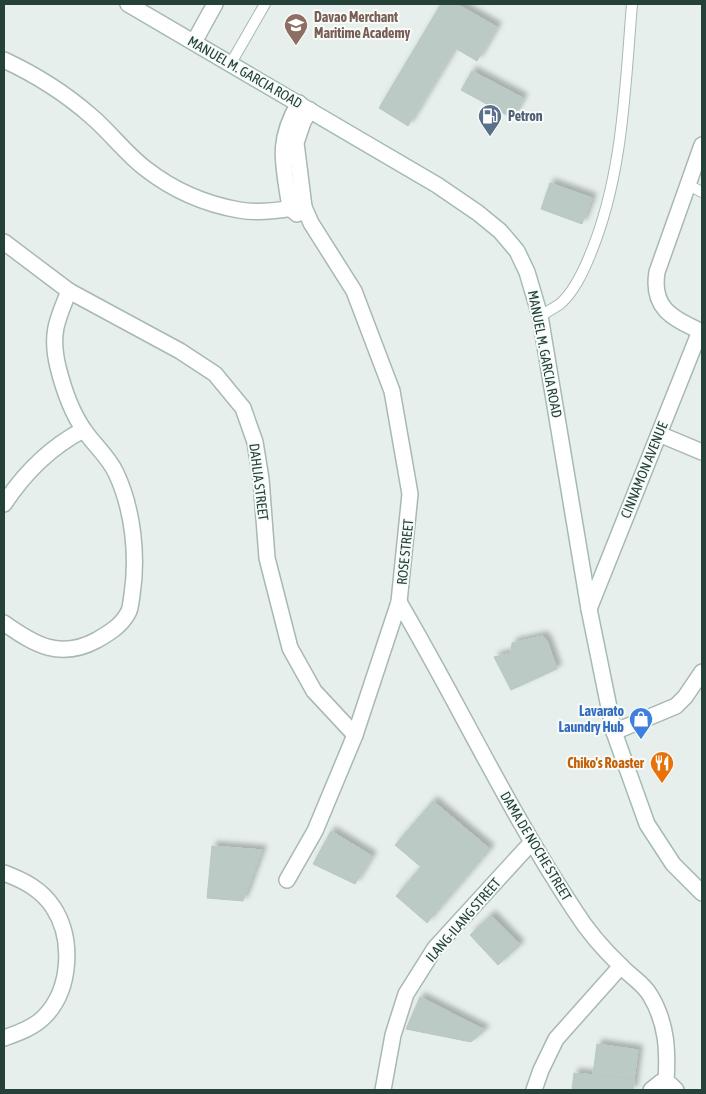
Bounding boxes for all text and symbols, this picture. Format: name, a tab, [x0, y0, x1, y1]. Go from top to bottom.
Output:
place label: Davao Merchant Maritime Academy	[314, 9, 410, 41]
school or university icon: Davao Merchant Maritime Academy	[283, 12, 309, 46]
street label: MANUEL M. GARCIA ROAD	[185, 33, 305, 111]
fuel station icon: Petron	[477, 103, 503, 137]
place label: Petron	[508, 108, 543, 124]
street label: MANUEL M. GARCIA ROAD	[525, 289, 565, 419]
street label: CINNAMON AVENUE	[617, 419, 671, 521]
street label: DAHLIA STREET	[246, 442, 272, 522]
street label: ROSE STREET	[394, 518, 416, 586]
place label: Lavarato Laundry Hub	[559, 703, 624, 735]
shop icon: Lavarato Laundry Hub	[628, 706, 654, 740]
restaurant icon: Chiko's Roaster	[649, 750, 675, 784]
place label: Chiko's Roaster	[567, 755, 645, 771]
street label: DAMA DE NOCHE STREET	[497, 789, 575, 903]
street label: ILANG-ILANG STREET	[422, 875, 504, 965]

